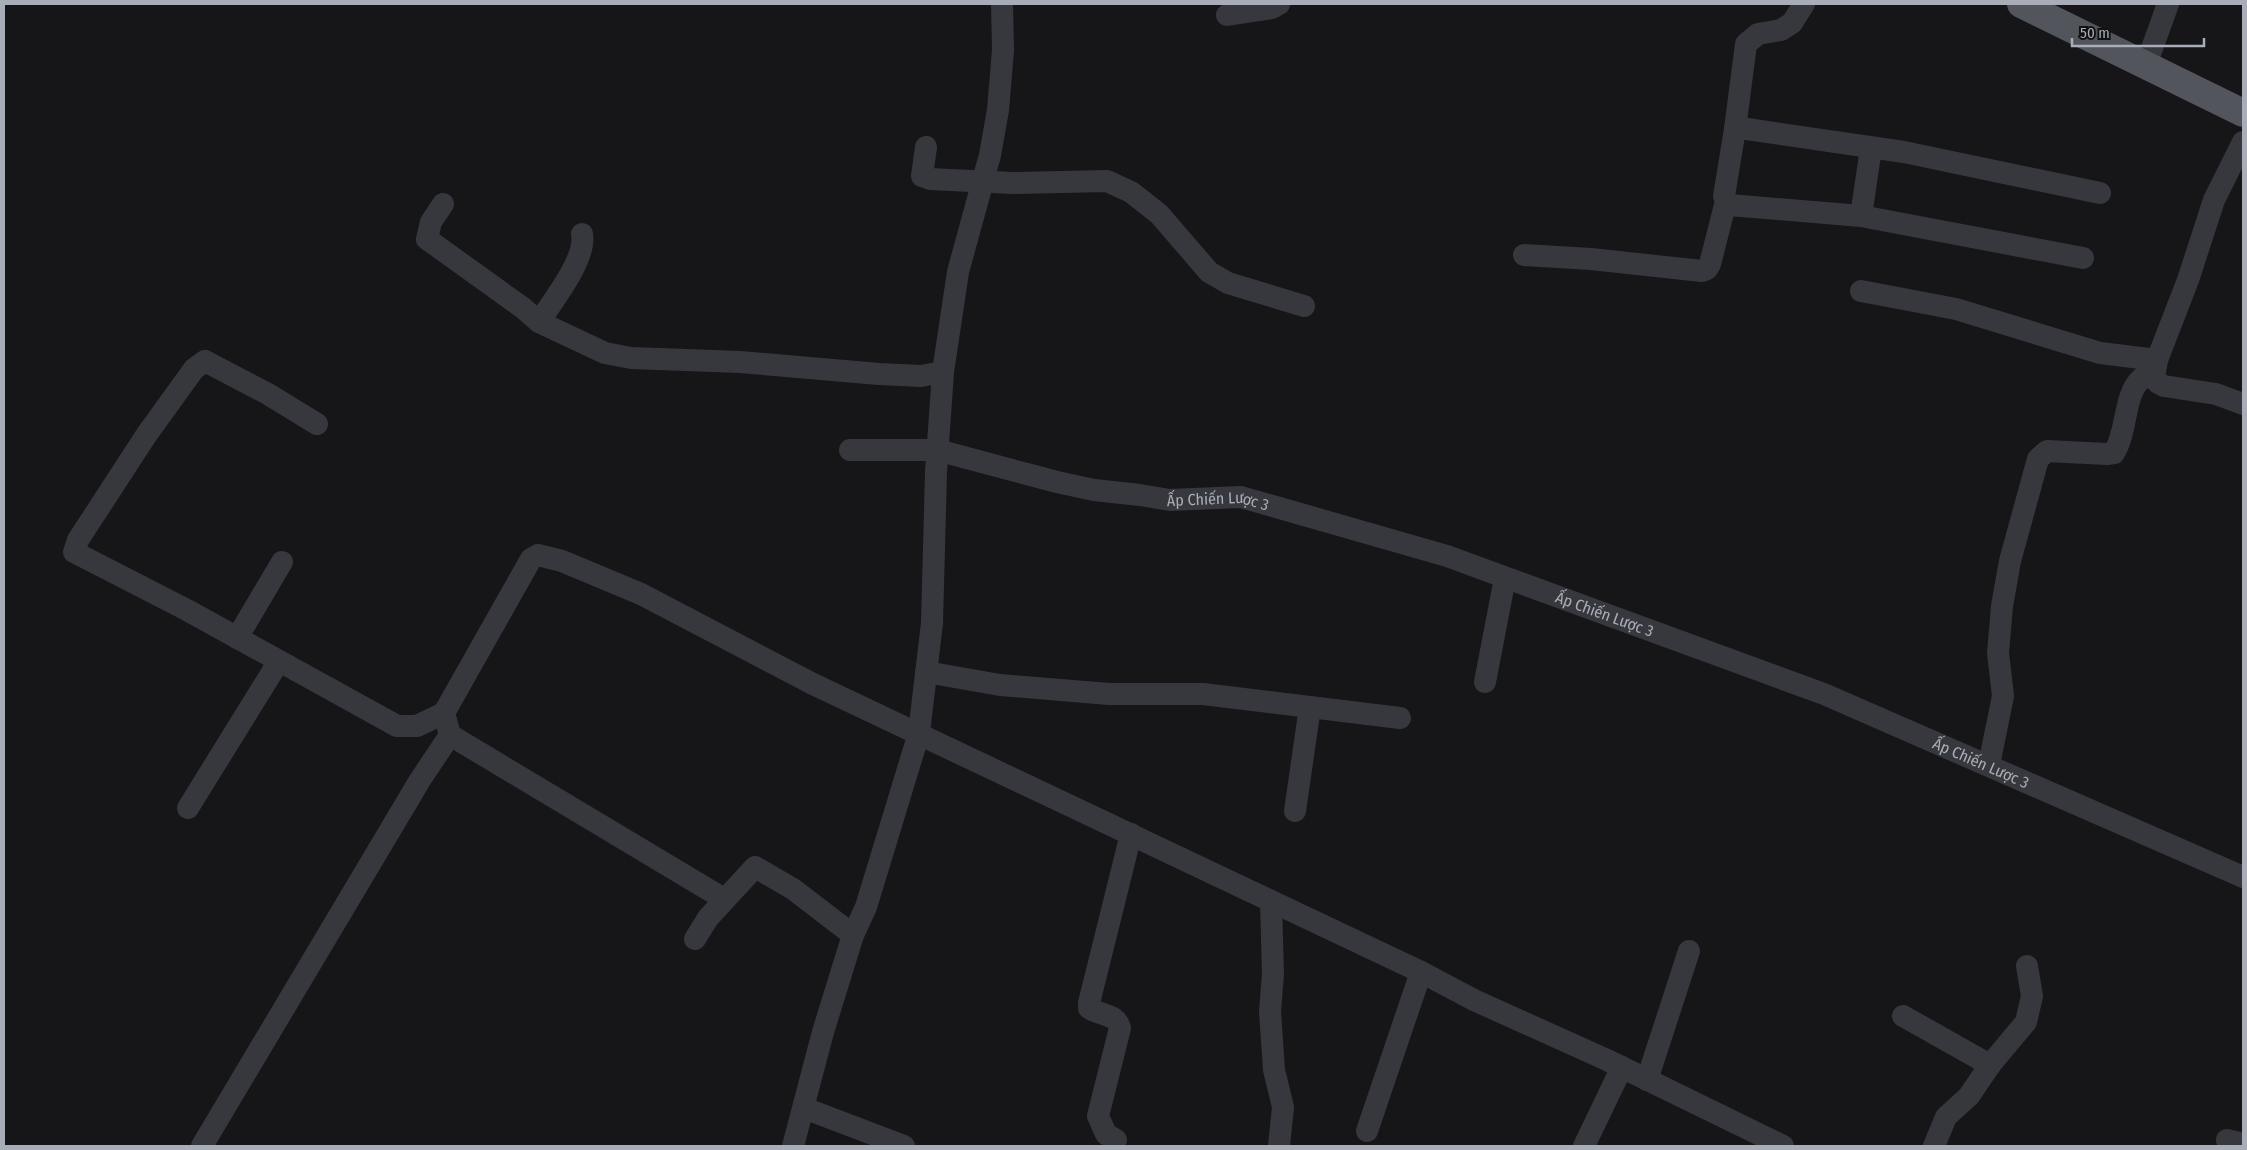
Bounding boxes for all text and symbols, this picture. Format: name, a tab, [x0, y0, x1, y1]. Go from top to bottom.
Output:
scale bar	[2072, 15, 2204, 47]
text: 50 m	[2080, 24, 2110, 42]
street label: Ấp Chiến Lược 3	[1166, 488, 1271, 514]
street label: Ấp Chiến Lược 3	[1553, 586, 1656, 641]
street label: Ấp Chiến Lược 3	[1930, 732, 2032, 792]

